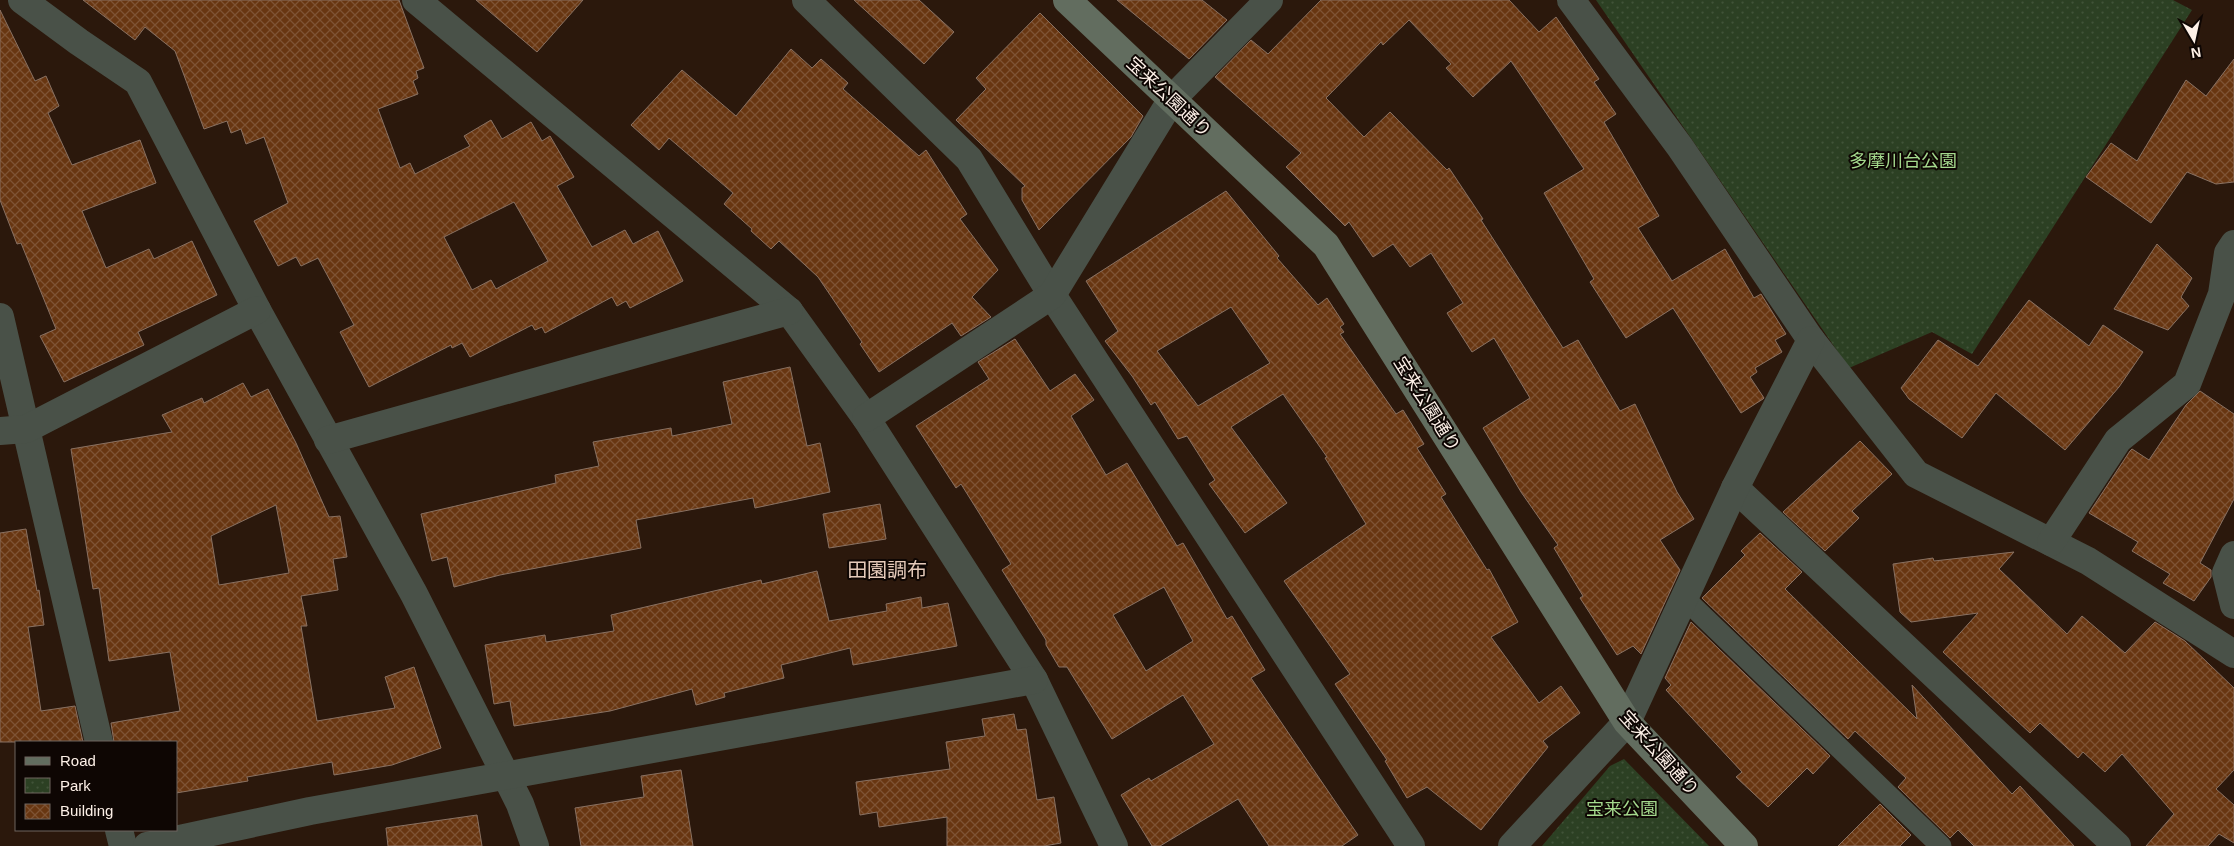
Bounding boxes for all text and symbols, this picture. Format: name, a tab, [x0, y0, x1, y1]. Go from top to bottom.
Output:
north arrow	[2169, 15, 2219, 65]
text: N	[2190, 44, 2202, 62]
street label: 宝来公園通り	[1123, 53, 1215, 141]
park label: 多摩川台公園	[1849, 151, 1957, 171]
street label: 宝来公園通り	[1390, 353, 1464, 455]
district label: 田園調布	[847, 559, 927, 581]
street label: 宝来公園通り	[1615, 706, 1703, 800]
legend	[15, 741, 178, 831]
text: Road	[60, 752, 96, 769]
text: Park	[60, 777, 91, 794]
park label: 宝来公園	[1586, 799, 1658, 819]
text: Building	[60, 802, 113, 819]

